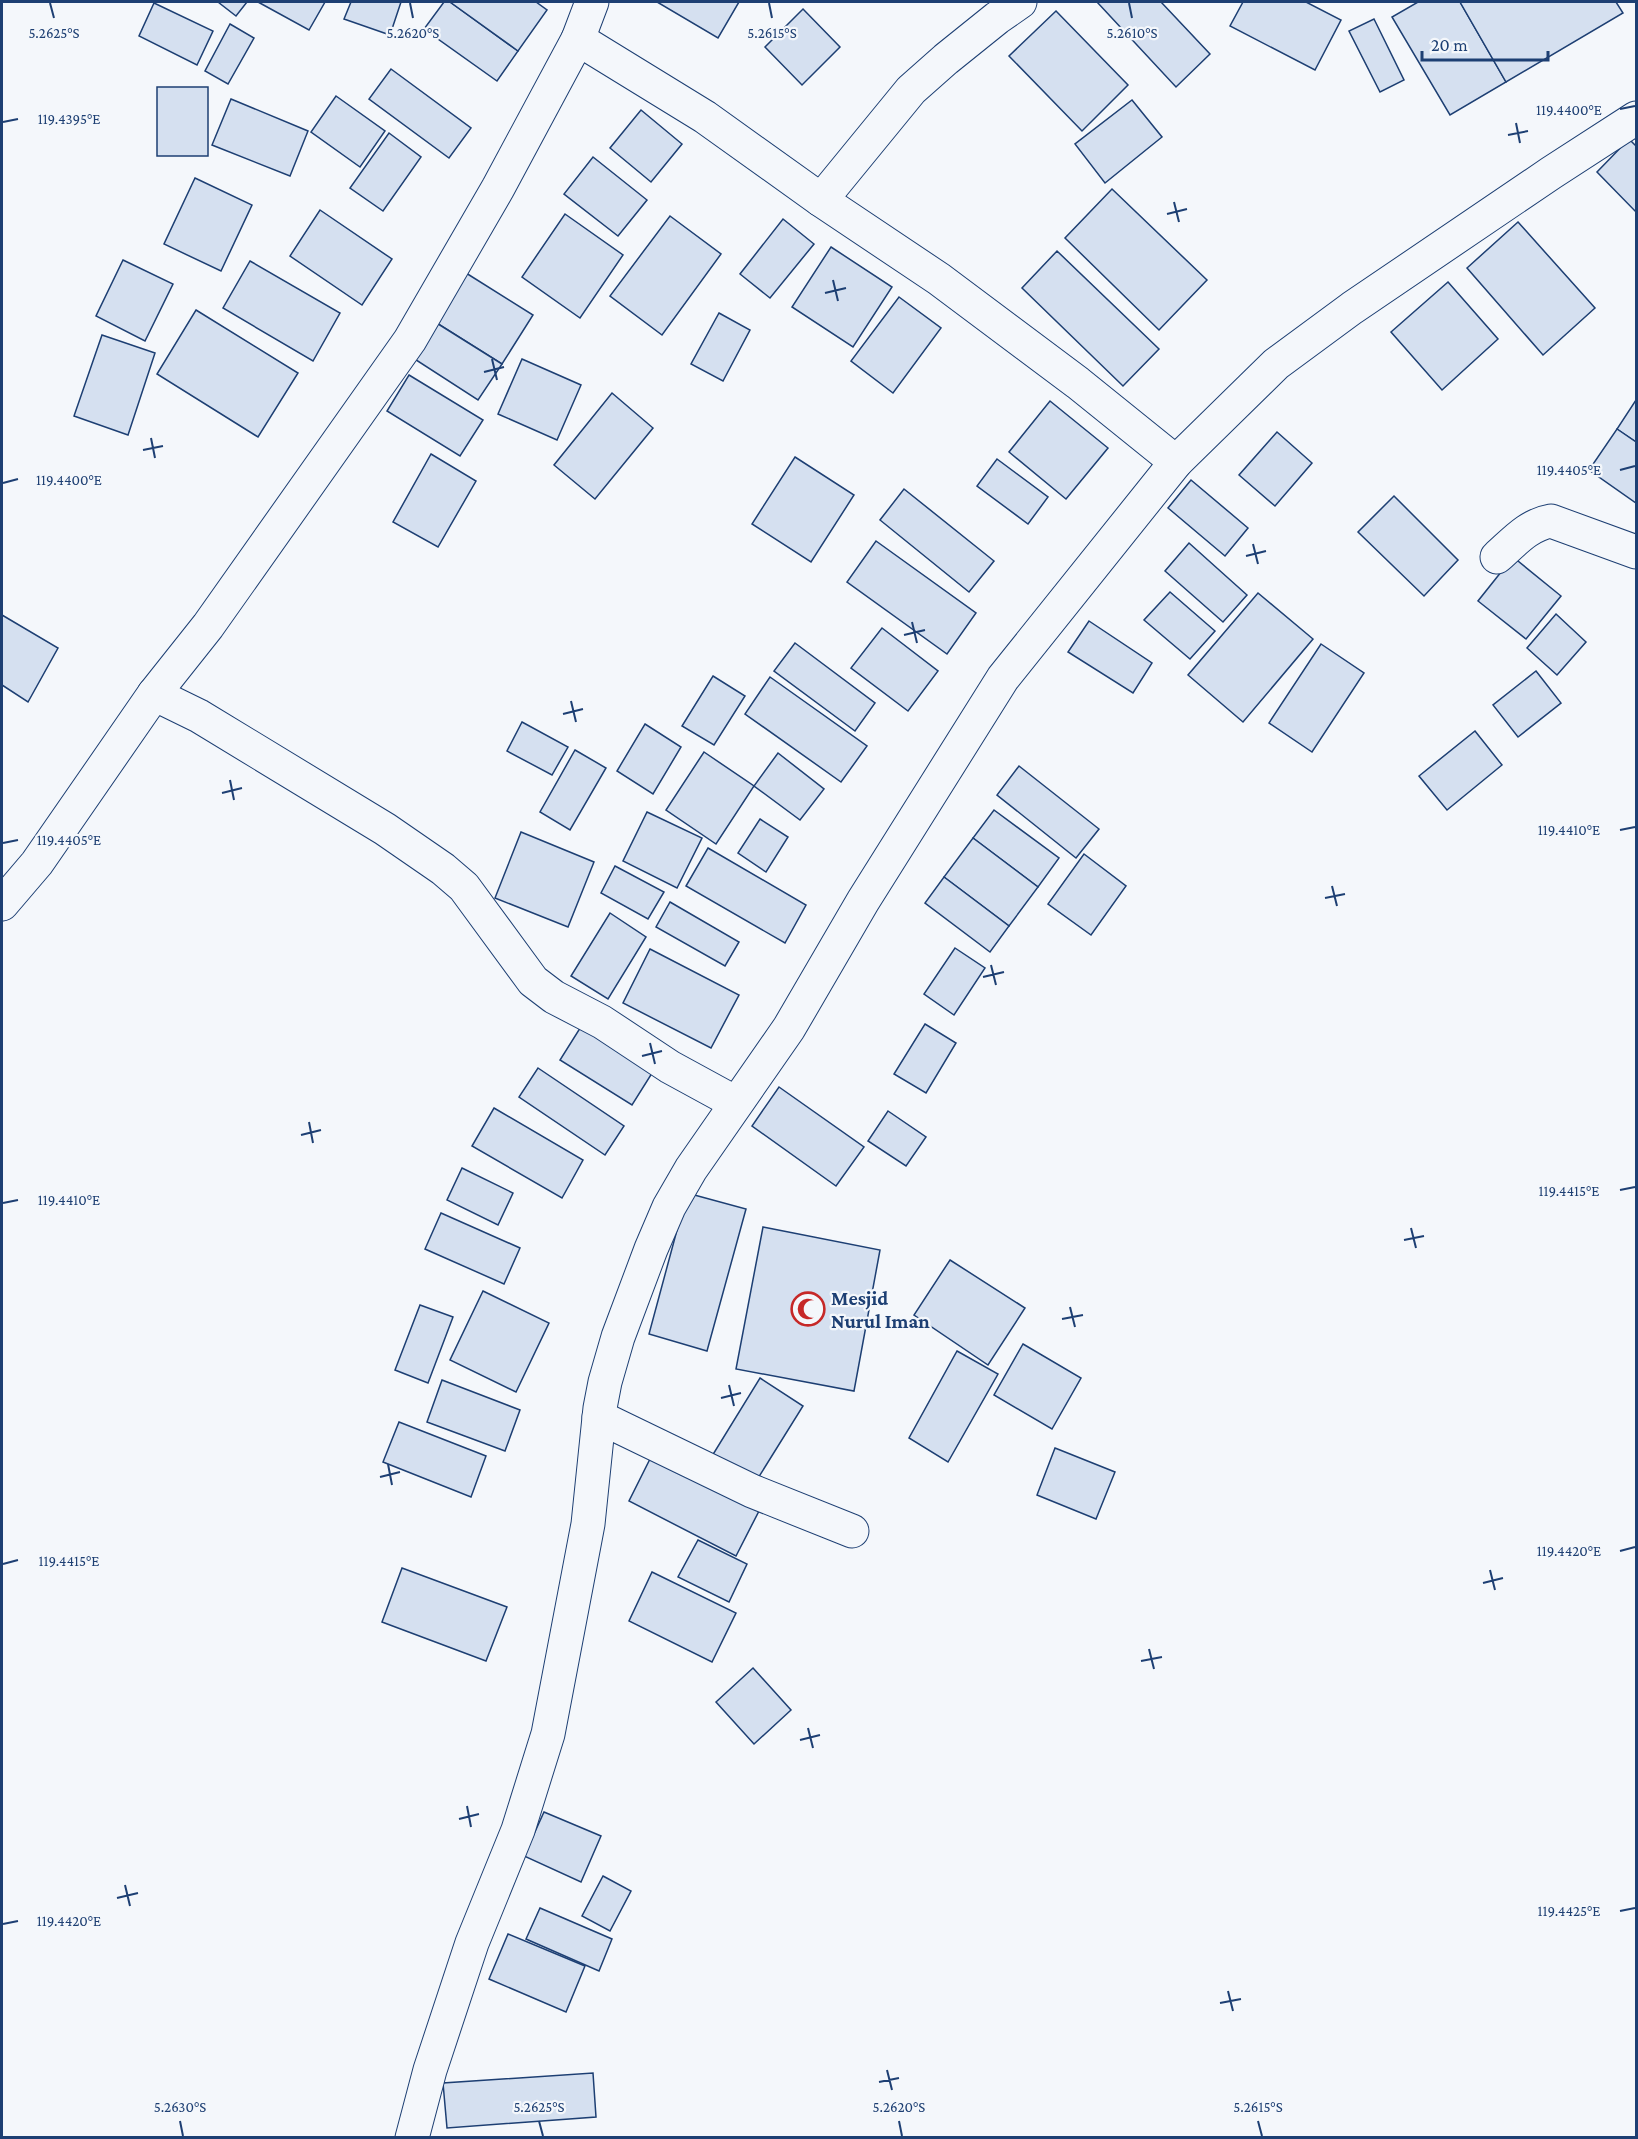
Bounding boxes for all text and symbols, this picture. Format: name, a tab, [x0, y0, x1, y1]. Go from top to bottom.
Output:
scale bar	[1422, 24, 1548, 62]
text: 5.2625°S	[28, 25, 80, 41]
text: 5.2620°S	[387, 25, 439, 41]
text: 5.2615°S	[747, 25, 797, 41]
text: 5.2610°S	[1107, 25, 1157, 41]
text: 20 m	[1431, 35, 1468, 55]
text: 119.4400°E	[1536, 102, 1602, 118]
text: 119.4395°E	[38, 111, 100, 127]
text: 119.4405°E	[1537, 462, 1601, 478]
text: 119.4400°E	[36, 472, 102, 488]
text: 119.4410°E	[1538, 822, 1600, 838]
text: 119.4405°E	[37, 832, 101, 848]
text: 119.4415°E	[1539, 1183, 1599, 1199]
text: 119.4410°E	[38, 1192, 100, 1208]
place label: Mesjid Nurul Iman	[831, 1287, 930, 1332]
mosque icon: Mesjid Nurul Iman	[790, 1291, 826, 1327]
text: 119.4420°E	[1537, 1543, 1601, 1559]
text: 119.4415°E	[39, 1553, 99, 1569]
text: 119.4425°E	[1538, 1903, 1600, 1919]
text: 119.4420°E	[37, 1913, 101, 1929]
text: 5.2630°S	[154, 2099, 206, 2115]
text: 5.2625°S	[513, 2099, 565, 2115]
text: 5.2620°S	[873, 2099, 925, 2115]
text: 5.2615°S	[1233, 2099, 1283, 2115]

